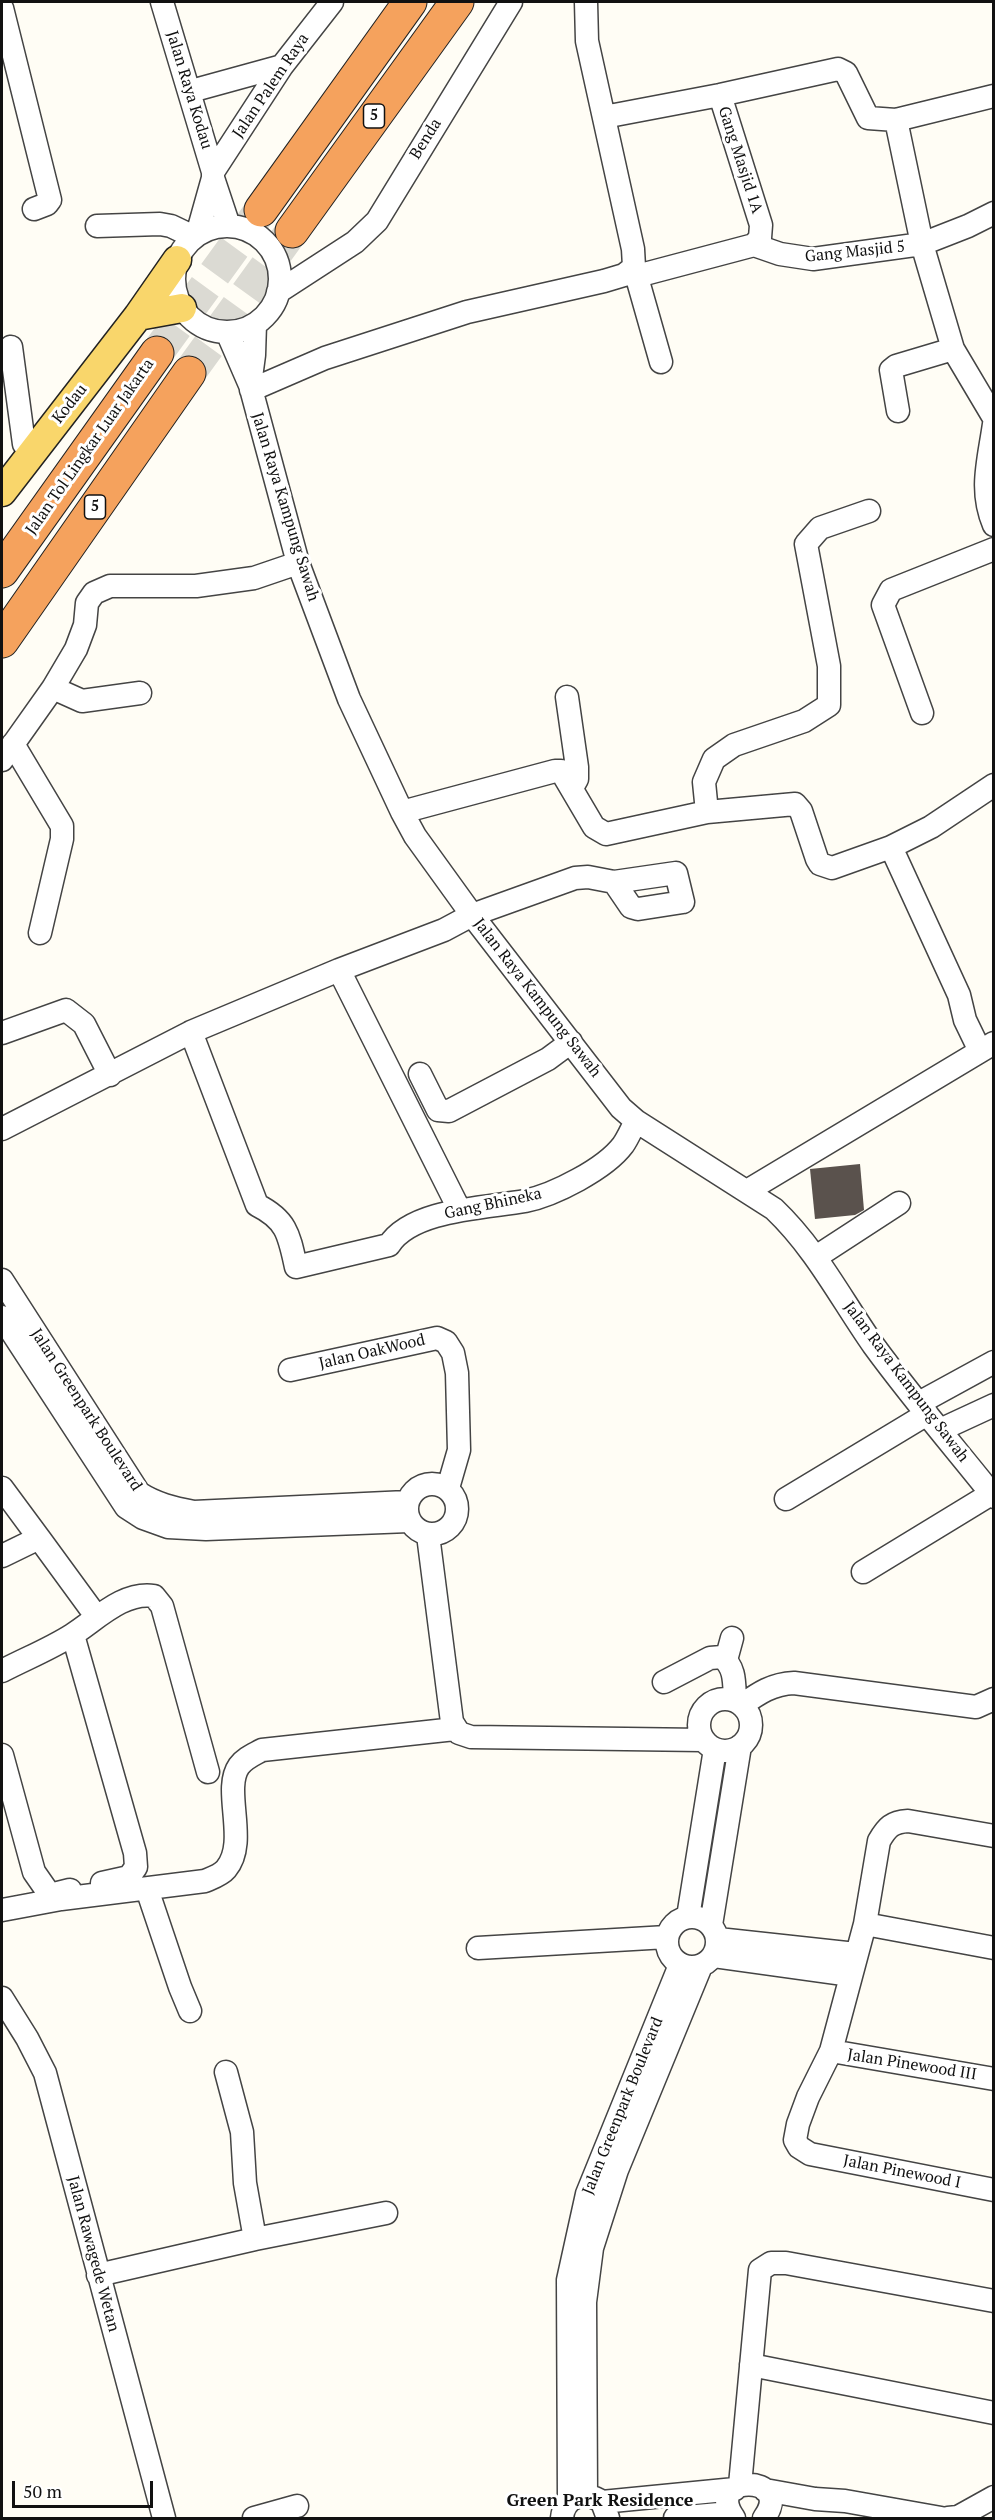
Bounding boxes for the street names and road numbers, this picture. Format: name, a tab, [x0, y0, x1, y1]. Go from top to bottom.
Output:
street label: Jalan Raya Kodau	[162, 29, 216, 151]
street label: Jalan Palem Raya	[229, 30, 313, 142]
road number: 5	[364, 104, 385, 128]
street label: Gang Masjid 1A	[714, 104, 766, 216]
street label: Benda	[406, 115, 446, 163]
street label: Gang Masjid 5	[804, 237, 906, 267]
street label: Jalan Tol Lingkar Luar Jakarta	[22, 355, 158, 539]
street label: Kodau	[49, 381, 91, 427]
street label: Jalan Raya Kampung Sawah	[247, 410, 323, 604]
road number: 5	[84, 495, 106, 519]
street label: Jalan Raya Kampung Sawah	[469, 915, 605, 1081]
street label: Gang Bhineka	[443, 1184, 543, 1224]
street label: Jalan Raya Kampung Sawah	[839, 1298, 973, 1466]
street label: Jalan Greenpark Boulevard	[26, 1325, 146, 1495]
street label: Jalan OakWood	[317, 1330, 427, 1374]
street label: Jalan Greenpark Boulevard	[579, 2014, 667, 2198]
street label: Jalan Pinewood III	[846, 2045, 978, 2085]
street label: Jalan Pinewood I	[842, 2151, 962, 2193]
street label: Jalan Rawagede Wetan	[63, 2174, 123, 2334]

